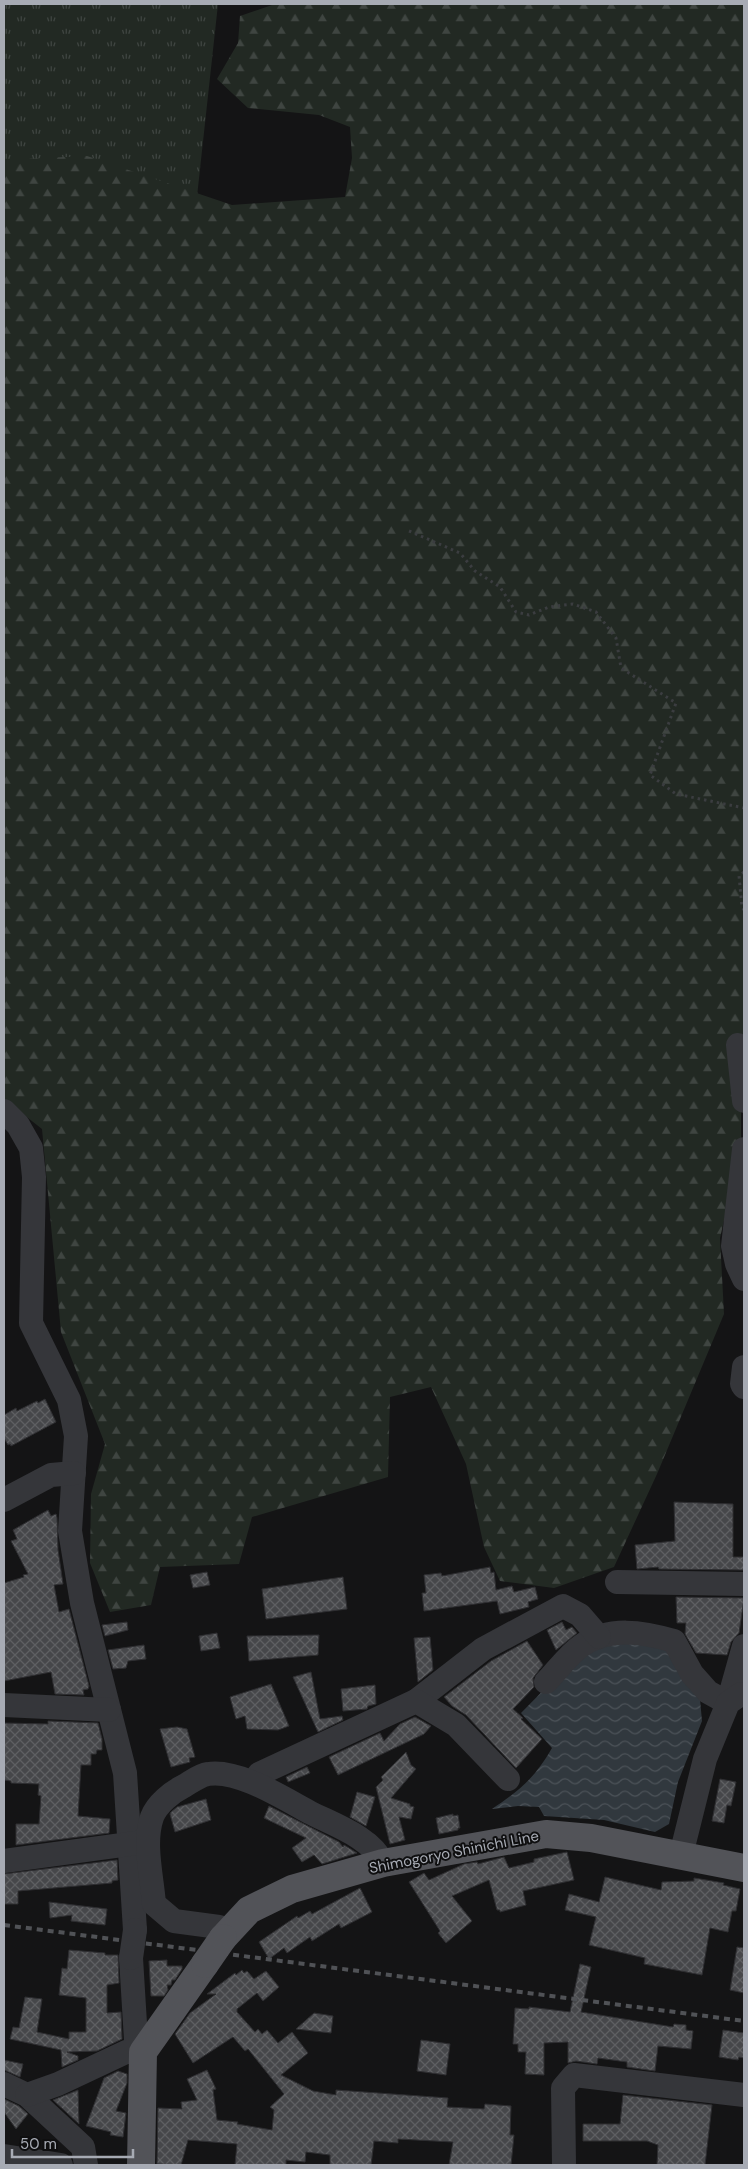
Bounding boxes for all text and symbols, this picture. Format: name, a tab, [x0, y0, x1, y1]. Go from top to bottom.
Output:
street label: Shimogoryo Shinichi Line	[367, 1826, 541, 1878]
scale bar	[12, 2126, 134, 2158]
text: 50 m	[20, 2134, 57, 2154]

